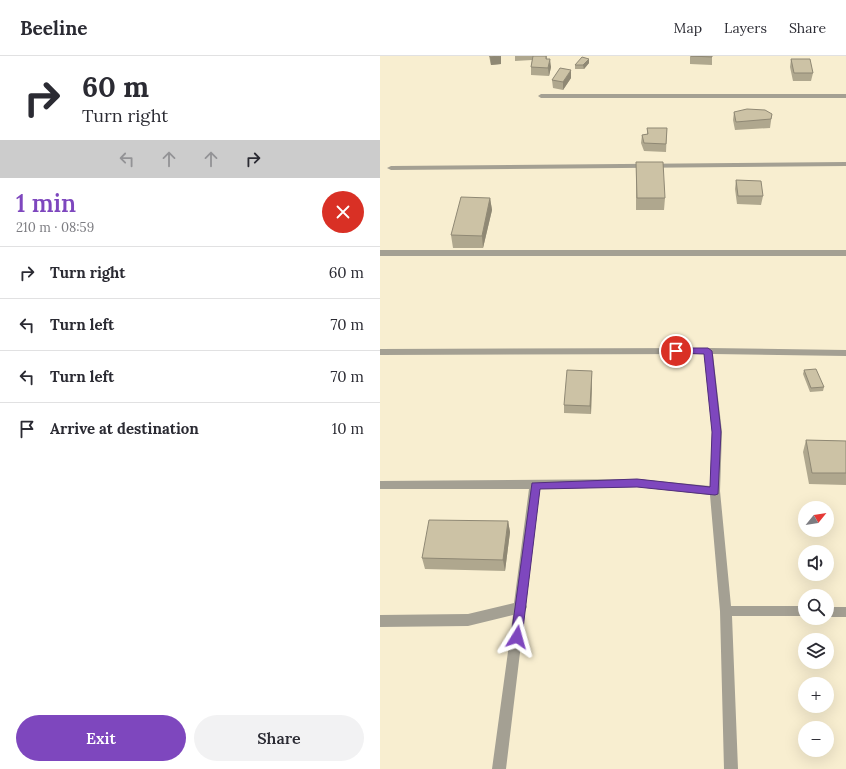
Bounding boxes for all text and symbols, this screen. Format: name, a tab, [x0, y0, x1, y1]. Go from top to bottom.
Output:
text: Beeline	[20, 16, 88, 40]
text: Map	[674, 19, 702, 37]
text: Layers	[724, 19, 767, 37]
text: Share	[789, 19, 826, 37]
text: 60 m	[82, 69, 149, 105]
icon: right	[16, 72, 68, 124]
text: Turn right	[82, 104, 168, 127]
icon: left	[116, 148, 138, 170]
icon: ahead	[158, 148, 180, 170]
icon: ahead	[200, 148, 222, 170]
icon: right	[242, 148, 264, 170]
text: 1 min	[16, 188, 76, 219]
button: close	[322, 191, 364, 233]
text: 210 m · 08:59	[16, 219, 94, 236]
icon: right	[16, 262, 38, 284]
text: Turn right	[50, 263, 126, 282]
text: 60 m	[329, 263, 364, 282]
icon: left	[16, 314, 38, 336]
text: Turn left	[50, 315, 114, 334]
text: 70 m	[330, 315, 364, 334]
pin	[659, 334, 693, 368]
icon: arrive	[665, 340, 687, 362]
icon: left	[16, 366, 38, 388]
text: Turn left	[50, 367, 114, 386]
text: 70 m	[330, 367, 364, 386]
icon: arrive	[16, 418, 38, 440]
text: Arrive at destination	[50, 419, 199, 438]
text: 10 m	[332, 419, 364, 438]
north arrow	[798, 501, 834, 537]
map controls	[798, 501, 834, 757]
button: sound	[798, 545, 834, 581]
button: search	[798, 589, 834, 625]
position arrow	[496, 616, 538, 658]
button: layers	[798, 633, 834, 669]
button: +	[798, 677, 834, 713]
button: Exit	[16, 715, 186, 761]
button: Share	[194, 715, 364, 761]
button: −	[798, 721, 834, 757]

